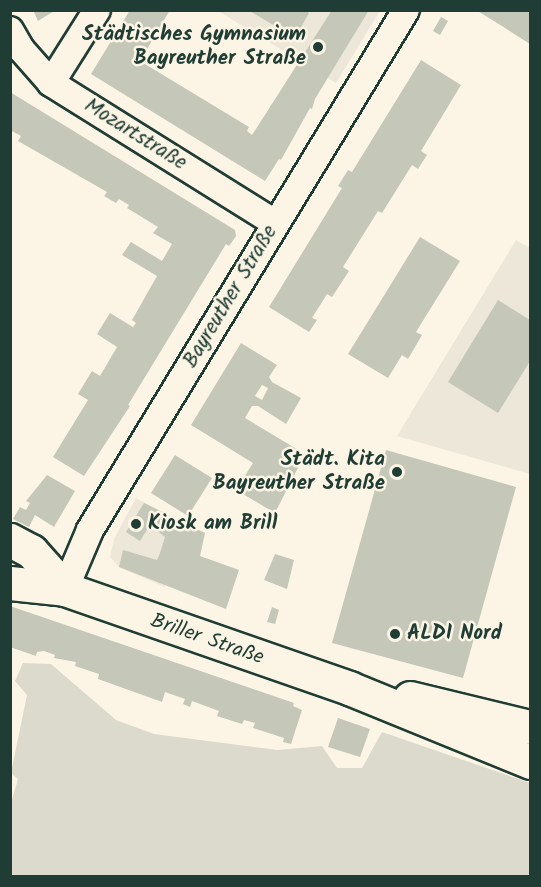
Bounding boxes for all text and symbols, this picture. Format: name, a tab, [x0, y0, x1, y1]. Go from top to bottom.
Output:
place label: Städtisches Gymnasium Bayreuther Straße	[82, 22, 306, 72]
marker: Städtisches Gymnasium Bayreuther Straße	[311, 40, 325, 54]
street label: Mozartstraße	[79, 94, 191, 176]
street label: Bayreuther Straße	[179, 221, 283, 373]
place label: Städt. Kita Bayreuther Straße	[213, 447, 385, 497]
marker: Städt. Kita Bayreuther Straße	[390, 465, 404, 479]
place label: Kiosk am Brill	[148, 511, 277, 537]
marker: Kiosk am Brill	[129, 517, 143, 531]
street label: Briller Straße	[147, 609, 267, 671]
place label: ALDI Nord	[407, 621, 502, 647]
marker: ALDI Nord	[388, 627, 402, 641]

